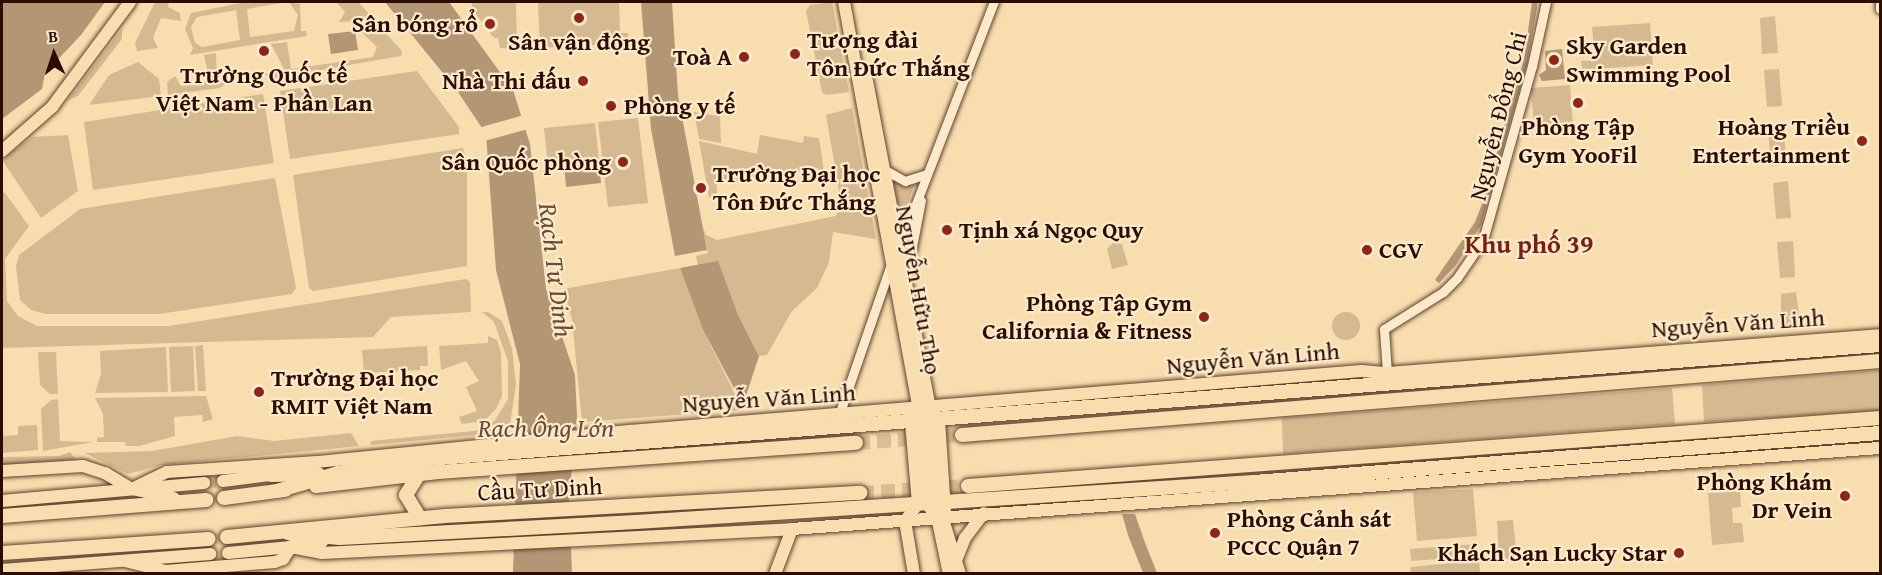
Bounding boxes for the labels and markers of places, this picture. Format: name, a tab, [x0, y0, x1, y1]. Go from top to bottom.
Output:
place label: Sân bóng rổ	[352, 10, 478, 38]
marker: Sân vận động	[572, 11, 586, 25]
marker: Sân bóng rổ	[483, 17, 497, 31]
place label: Tượng đài Tôn Đức Thắng	[807, 26, 970, 82]
place label: Sân vận động	[508, 28, 650, 56]
place label: Sky Garden Swimming Pool	[1566, 32, 1731, 88]
place label: Toà A	[673, 43, 732, 71]
marker: Trường Quốc tế Việt Nam - Phần Lan	[257, 44, 271, 58]
marker: Tượng đài Tôn Đức Thắng	[788, 47, 802, 61]
marker: Toà A	[737, 50, 751, 64]
marker: Sky Garden Swimming Pool	[1547, 53, 1561, 67]
place label: Trường Quốc tế Việt Nam - Phần Lan	[156, 61, 372, 117]
place label: Nhà Thi đấu	[442, 67, 571, 95]
marker: Nhà Thi đấu	[576, 74, 590, 88]
place label: Phòng y tế	[624, 92, 735, 120]
marker: Phòng Tập Gym YooFil	[1571, 96, 1585, 110]
marker: Phòng y tế	[602, 97, 620, 115]
place label: Phòng Tập Gym YooFil	[1518, 113, 1638, 169]
place label: Hoàng Triều Entertainment	[1692, 113, 1850, 169]
marker: Hoàng Triều Entertainment	[1855, 134, 1869, 148]
place label: Sân Quốc phòng	[441, 148, 611, 176]
marker: Sân Quốc phòng	[616, 155, 630, 169]
place label: Trường Đại học Tôn Đức Thắng	[713, 160, 880, 216]
marker: Trường Đại học Tôn Đức Thắng	[694, 181, 708, 195]
place label: Tịnh xá Ngọc Quy	[959, 216, 1143, 244]
marker: Tịnh xá Ngọc Quy	[940, 223, 954, 237]
place label: CGV	[1379, 236, 1423, 264]
marker: CGV	[1360, 243, 1374, 257]
place label: Phòng Tập Gym California & Fitness	[982, 289, 1192, 345]
marker: Phòng Tập Gym California & Fitness	[1197, 310, 1211, 324]
place label: Trường Đại học RMIT Việt Nam	[271, 364, 438, 420]
marker: Trường Đại học RMIT Việt Nam	[252, 385, 266, 399]
place label: Phòng Khám Dr Vein	[1697, 468, 1832, 524]
marker: Phòng Khám Dr Vein	[1836, 487, 1854, 505]
place label: Phòng Cảnh sát PCCC Quận 7	[1227, 505, 1391, 561]
marker: Phòng Cảnh sát PCCC Quận 7	[1208, 526, 1222, 540]
place label: Khách Sạn Lucky Star	[1438, 539, 1667, 567]
marker: Khách Sạn Lucky Star	[1672, 546, 1686, 560]

